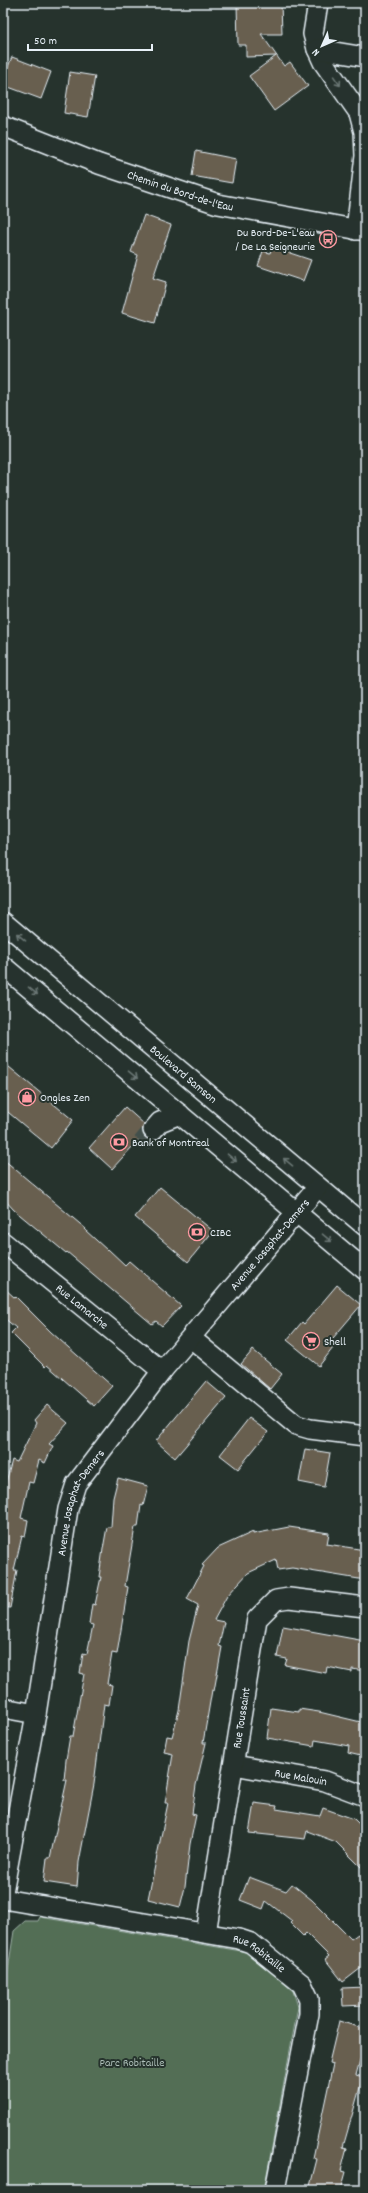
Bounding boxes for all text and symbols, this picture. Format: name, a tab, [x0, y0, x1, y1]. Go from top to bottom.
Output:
scale bar	[28, 26, 152, 52]
north arrow	[302, 26, 342, 66]
text: 50 m	[34, 33, 57, 50]
text: N	[308, 44, 324, 59]
one-way arrow	[333, 76, 341, 87]
street label: Chemin du Bord-de-l'Eau	[125, 167, 235, 217]
place label: Du Bord-De-L'eau / De La Seigneurie	[235, 225, 315, 256]
bus stop icon: Du Bord-De-L'eau / De La Seigneurie	[318, 229, 338, 249]
one-way arrow	[15, 932, 26, 941]
one-way arrow	[28, 987, 38, 996]
street label: Boulevard Samson	[146, 1042, 220, 1108]
one-way arrow	[127, 1070, 138, 1079]
shop icon: Ongles Zen	[17, 1087, 37, 1107]
place label: Ongles Zen	[40, 1090, 90, 1107]
bank icon: Bank of Montreal	[109, 1132, 129, 1152]
place label: Bank of Montreal	[132, 1135, 210, 1152]
one-way arrow	[227, 1154, 238, 1163]
one-way arrow	[283, 1158, 294, 1167]
street label: Avenue Josaphat-Demers	[227, 1196, 315, 1295]
bank icon: CIBC	[187, 1222, 207, 1242]
place label: CIBC	[210, 1225, 231, 1242]
one-way arrow	[322, 1233, 332, 1242]
street label: Rue Lamarche	[51, 1281, 111, 1334]
supermarket icon: Shell	[301, 1331, 321, 1351]
place label: Shell	[324, 1334, 346, 1351]
street label: Avenue Josaphat-Demers	[54, 1446, 109, 1557]
street label: Rue Toussaint	[229, 1686, 256, 1750]
street label: Rue Malouin	[273, 1765, 329, 1791]
street label: Rue Robitaille	[232, 1931, 288, 1977]
park label: Parc Robitaille	[100, 2055, 164, 2072]

